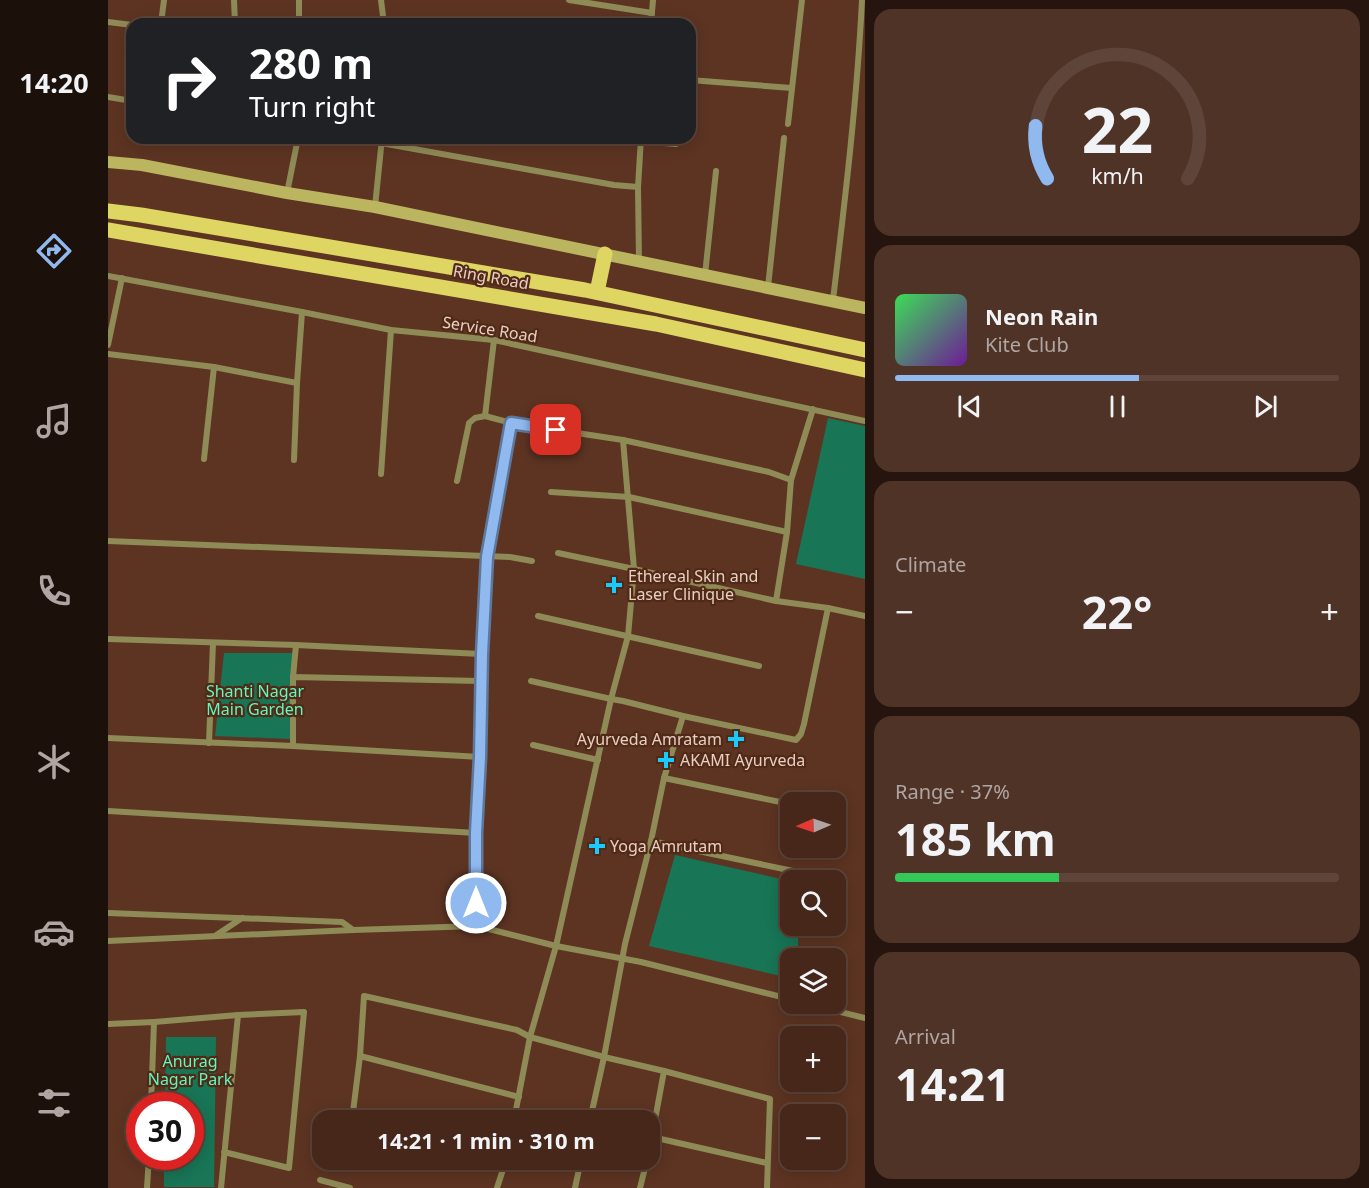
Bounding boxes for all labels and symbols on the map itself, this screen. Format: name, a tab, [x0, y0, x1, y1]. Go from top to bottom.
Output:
street label: Ring Road	[451, 260, 531, 294]
street label: Service Road	[441, 311, 539, 347]
pin	[530, 404, 581, 455]
place label: Ethereal Skin and Laser Clinique	[628, 565, 758, 605]
marker: Ethereal Skin and Laser Clinique	[605, 576, 623, 594]
park label: Shanti Nagar Main Garden	[206, 680, 304, 720]
place label: Ayurveda Amratam	[577, 728, 722, 750]
marker: Ayurveda Amratam	[727, 730, 745, 748]
place label: AKAMI Ayurveda	[680, 749, 805, 771]
marker: AKAMI Ayurveda	[657, 751, 675, 769]
north arrow	[780, 792, 846, 858]
place label: Yoga Amrutam	[610, 835, 722, 857]
marker: Yoga Amrutam	[588, 837, 606, 855]
position arrow	[444, 871, 508, 935]
park label: Anurag Nagar Park	[148, 1050, 233, 1090]
speed limit sign: 30	[126, 1092, 204, 1170]

